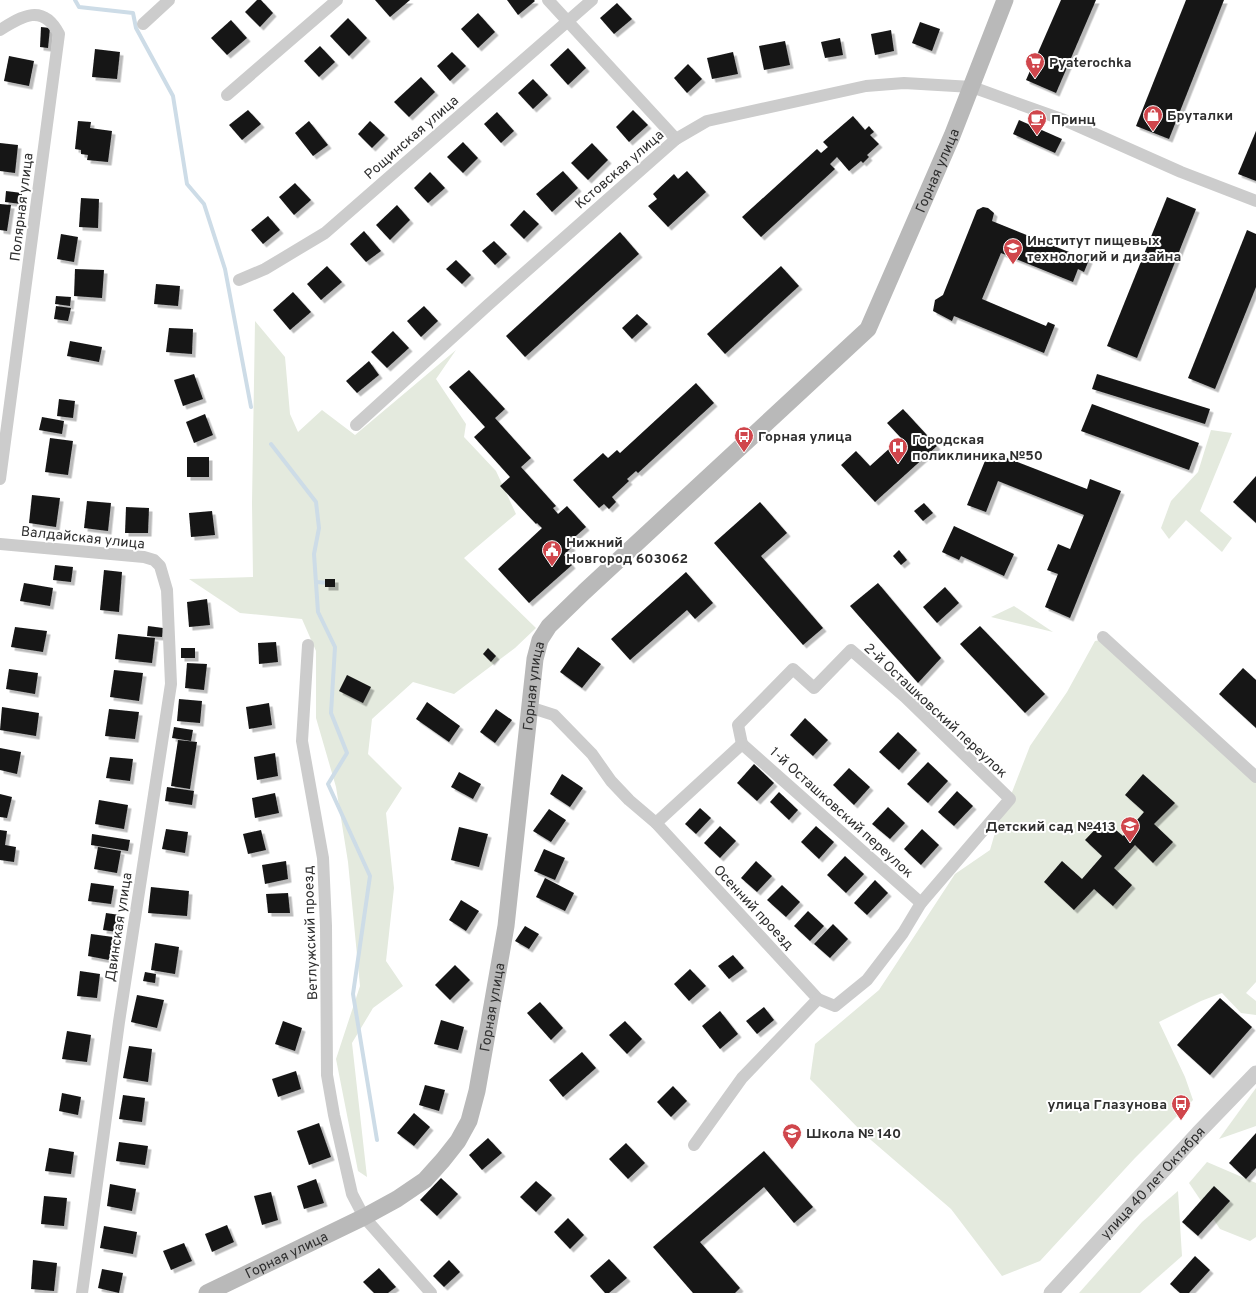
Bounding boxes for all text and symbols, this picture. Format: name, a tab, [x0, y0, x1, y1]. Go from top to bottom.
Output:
supermarket icon: Pyaterochka	[1024, 51, 1046, 79]
place label: Pyaterochka	[1049, 55, 1131, 72]
street label: Рощинская улица	[361, 93, 463, 184]
shop icon: Бруталки	[1142, 104, 1164, 132]
cafe icon: Принц	[1026, 108, 1048, 136]
place label: Бруталки	[1167, 108, 1233, 125]
place label: Принц	[1051, 112, 1096, 129]
street label: Кстовская улица	[572, 127, 668, 213]
street label: Горная улица	[913, 127, 964, 216]
street label: Полярная улица	[7, 152, 38, 262]
place label: Институт пищевых технологий и дизайна	[1027, 233, 1181, 266]
school or university icon: Институт пищевых технологий и дизайна	[1002, 237, 1024, 265]
bus stop icon: Горная улица	[733, 425, 755, 453]
place label: Горная улица	[758, 429, 852, 446]
place label: Городская поликлиника №50	[912, 432, 1043, 465]
hospital icon: Городская поликлиника №50	[887, 436, 909, 464]
street label: Валдайская улица	[20, 524, 146, 553]
place label: Нижний Новгород 603062	[566, 535, 688, 568]
public building icon: Нижний Новгород 603062	[541, 539, 563, 567]
street label: Горная улица	[520, 640, 549, 732]
street label: 2-й Осташковский переулок	[860, 640, 1010, 782]
street label: 1-й Осташковский переулок	[766, 744, 916, 882]
school or university icon: Детский сад №413	[1119, 815, 1141, 843]
place label: Детский сад №413	[985, 819, 1116, 836]
street label: Осенний проезд	[709, 862, 797, 954]
street label: Ветлужский проезд	[301, 865, 322, 1000]
street label: Двинская улица	[102, 871, 137, 983]
street label: Горная улица	[477, 962, 509, 1053]
bus stop icon: улица Глазунова	[1170, 1093, 1192, 1121]
place label: улица Глазунова	[1048, 1097, 1167, 1114]
school or university icon: Школа № 140	[781, 1122, 803, 1150]
street label: улица 40 лет Октября	[1098, 1124, 1209, 1243]
place label: Школа № 140	[806, 1126, 901, 1143]
street label: Горная улица	[243, 1229, 331, 1283]

